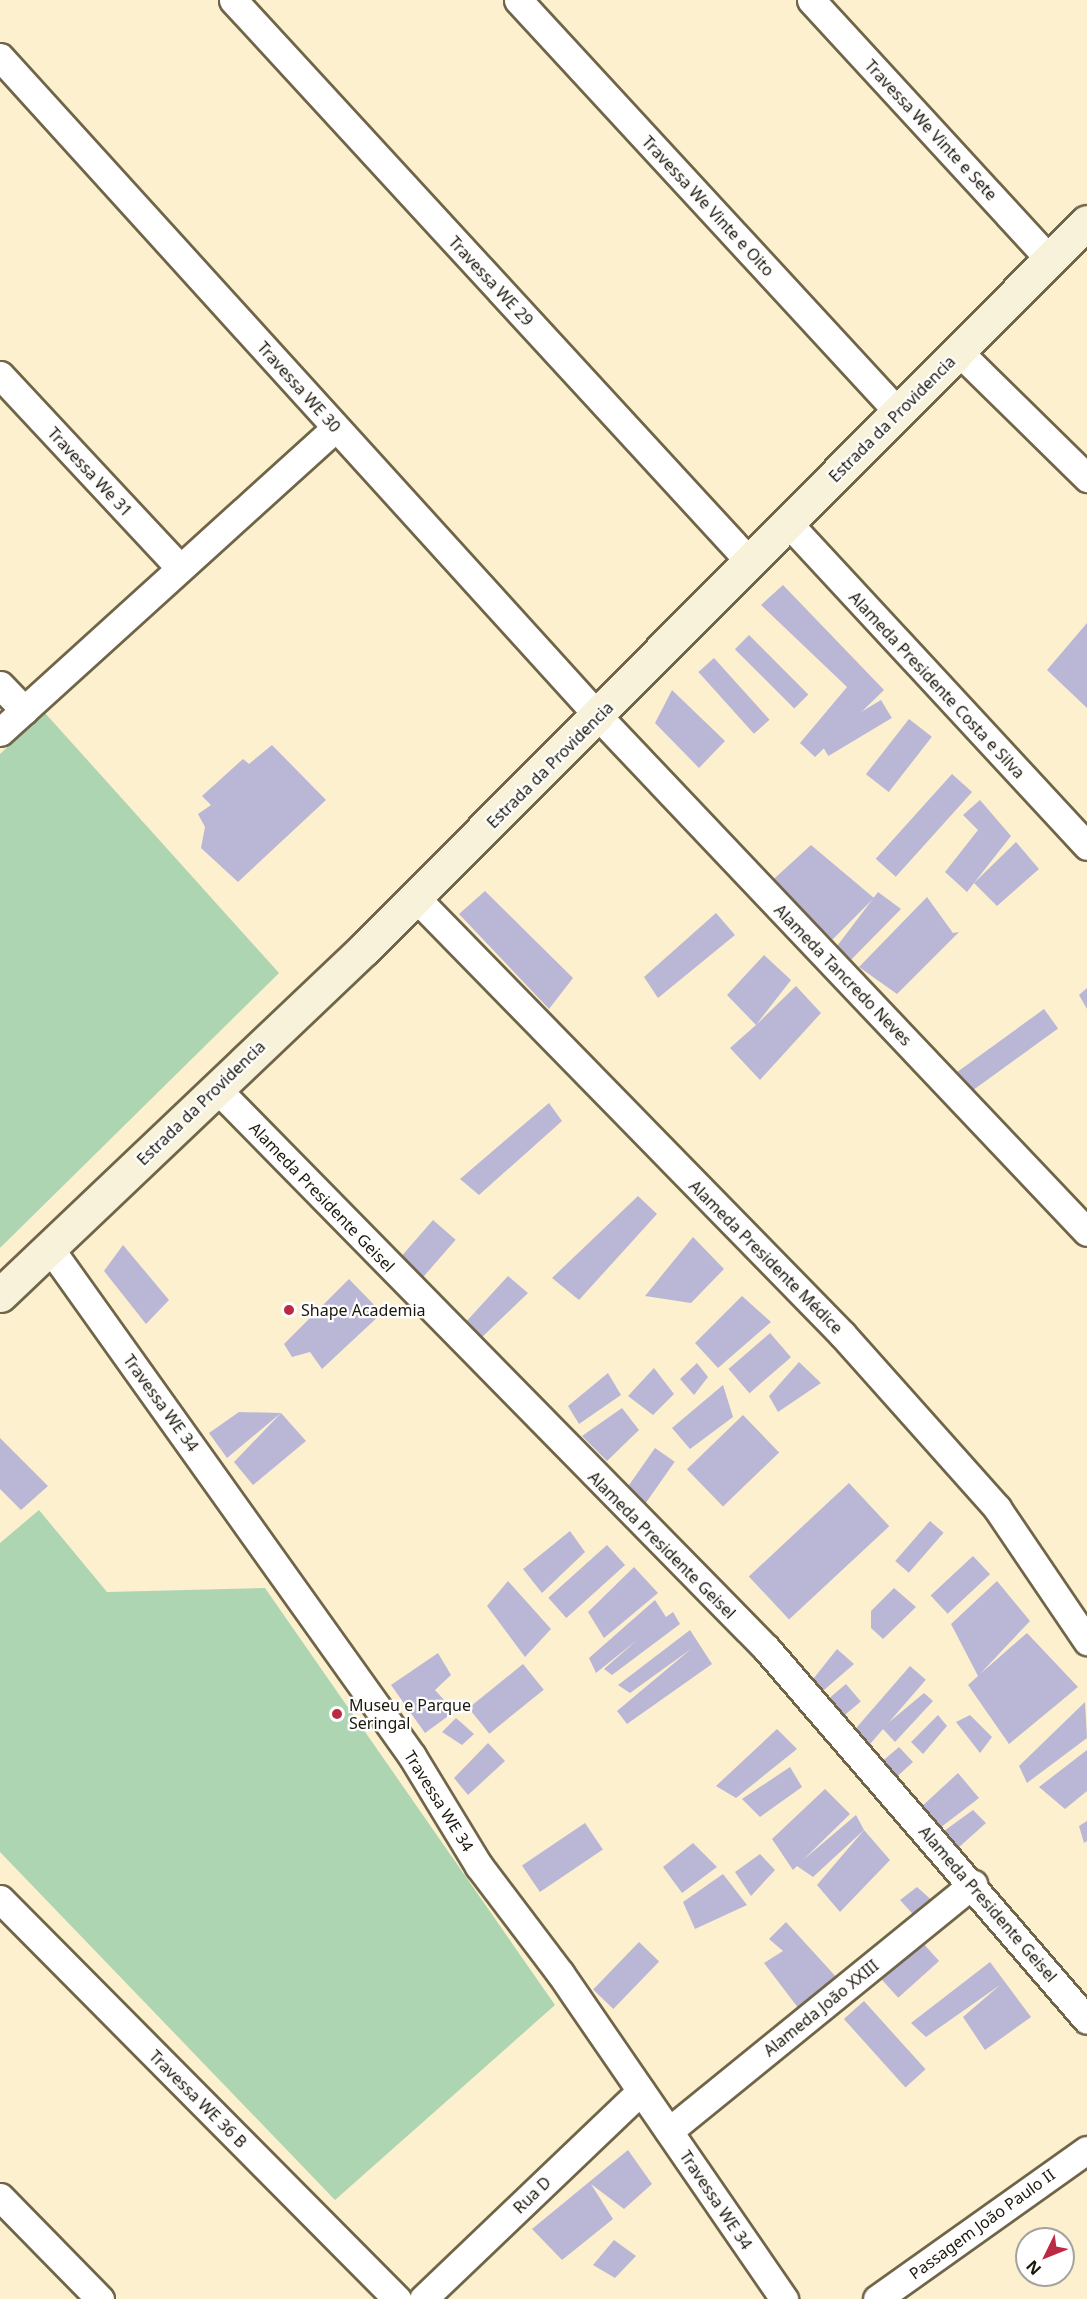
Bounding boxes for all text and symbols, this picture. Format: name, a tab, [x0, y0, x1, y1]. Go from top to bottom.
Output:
street label: Travessa We Vinte e Sete	[861, 56, 1001, 204]
street label: Travessa We Vinte e Oito	[638, 132, 778, 280]
street label: Travessa WE 29	[445, 232, 537, 330]
street label: Travessa WE 30	[253, 338, 345, 436]
street label: Estrada da Providencia	[825, 352, 959, 486]
street label: Travessa We 31	[44, 423, 136, 521]
street label: Alameda Presidente Costa e Silva	[845, 588, 1029, 782]
street label: Estrada da Providencia	[483, 698, 617, 832]
street label: Alameda Tancredo Neves	[770, 900, 916, 1050]
street label: Estrada da Providencia	[133, 1037, 269, 1169]
street label: Alameda Presidente Geisel	[245, 1118, 399, 1276]
street label: Alameda Presidente Médice	[685, 1176, 847, 1338]
place label: Shape Academia	[301, 1300, 425, 1320]
marker: Shape Academia	[282, 1303, 296, 1317]
street label: Travessa WE 34	[119, 1351, 203, 1455]
street label: Alameda Presidente Geisel	[584, 1467, 740, 1623]
place label: Museu e Parque Seringal	[349, 1695, 471, 1733]
marker: Museu e Parque Seringal	[330, 1707, 344, 1721]
street label: Travessa WE 34	[400, 1747, 478, 1855]
street label: Alameda Presidente Geisel	[915, 1822, 1061, 1986]
street label: Alameda João XXIII	[760, 1956, 882, 2060]
street label: Travessa WE 36 B	[145, 2046, 251, 2152]
street label: Travessa WE 34	[676, 2147, 756, 2253]
street label: Passagem João Paulo II	[906, 2165, 1058, 2283]
street label: Rua D	[509, 2173, 555, 2217]
north arrow	[1015, 2227, 1075, 2287]
text: N	[1021, 2256, 1046, 2280]

